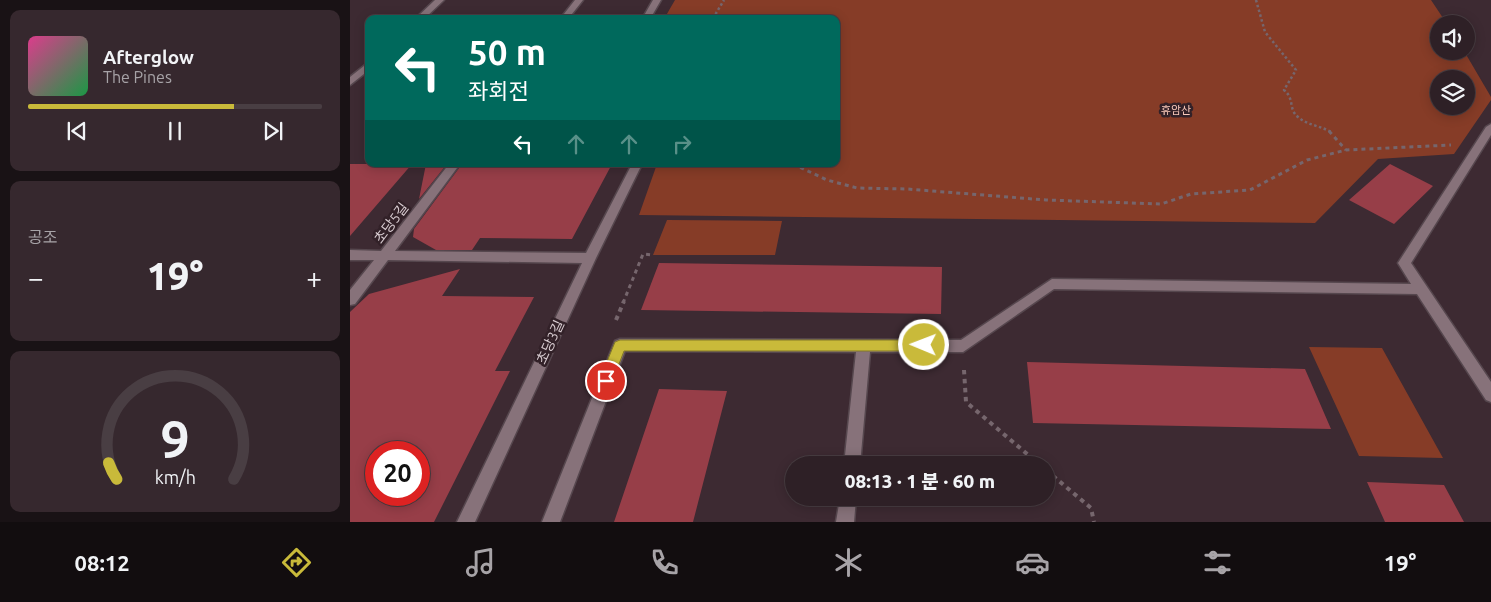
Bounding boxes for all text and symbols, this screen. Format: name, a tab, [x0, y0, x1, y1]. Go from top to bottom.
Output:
map controls	[1430, 15, 1475, 115]
button: sound	[1430, 15, 1475, 60]
text: 50 m	[468, 32, 546, 72]
icon: left	[385, 35, 450, 100]
text: Afterglow	[103, 46, 194, 68]
text: The Pines	[103, 68, 172, 86]
button: layers	[1430, 70, 1475, 115]
text: 좌회전	[468, 78, 529, 103]
park label: 휴암산	[1161, 104, 1191, 116]
icon: previous	[63, 117, 91, 145]
icon: pause	[161, 117, 189, 145]
icon: next	[259, 117, 287, 145]
icon: left	[509, 130, 537, 158]
icon: ahead	[562, 130, 590, 158]
icon: ahead	[615, 130, 643, 158]
icon: right	[668, 130, 696, 158]
street label: 초당5길	[371, 200, 411, 246]
text: 공조	[28, 228, 57, 246]
text: 19°	[147, 255, 203, 297]
text: −	[28, 262, 44, 293]
text: +	[306, 262, 322, 293]
street label: 초당3길	[533, 318, 567, 366]
position arrow	[897, 318, 949, 370]
pin	[585, 360, 627, 402]
icon: arrive	[592, 367, 620, 395]
text: 9	[160, 410, 190, 468]
speed limit sign: 20	[365, 441, 430, 506]
text: km/h	[154, 467, 196, 487]
text: 08:13 · 1 분 · 60 m	[845, 470, 995, 492]
icon: directions	[279, 545, 314, 580]
icon: music	[463, 545, 498, 580]
icon: phone	[647, 545, 682, 580]
icon: climate	[831, 545, 866, 580]
icon: car	[1015, 545, 1050, 580]
icon: filters	[1200, 545, 1235, 580]
text: 08:12	[75, 550, 130, 575]
text: 19°	[1384, 550, 1416, 575]

